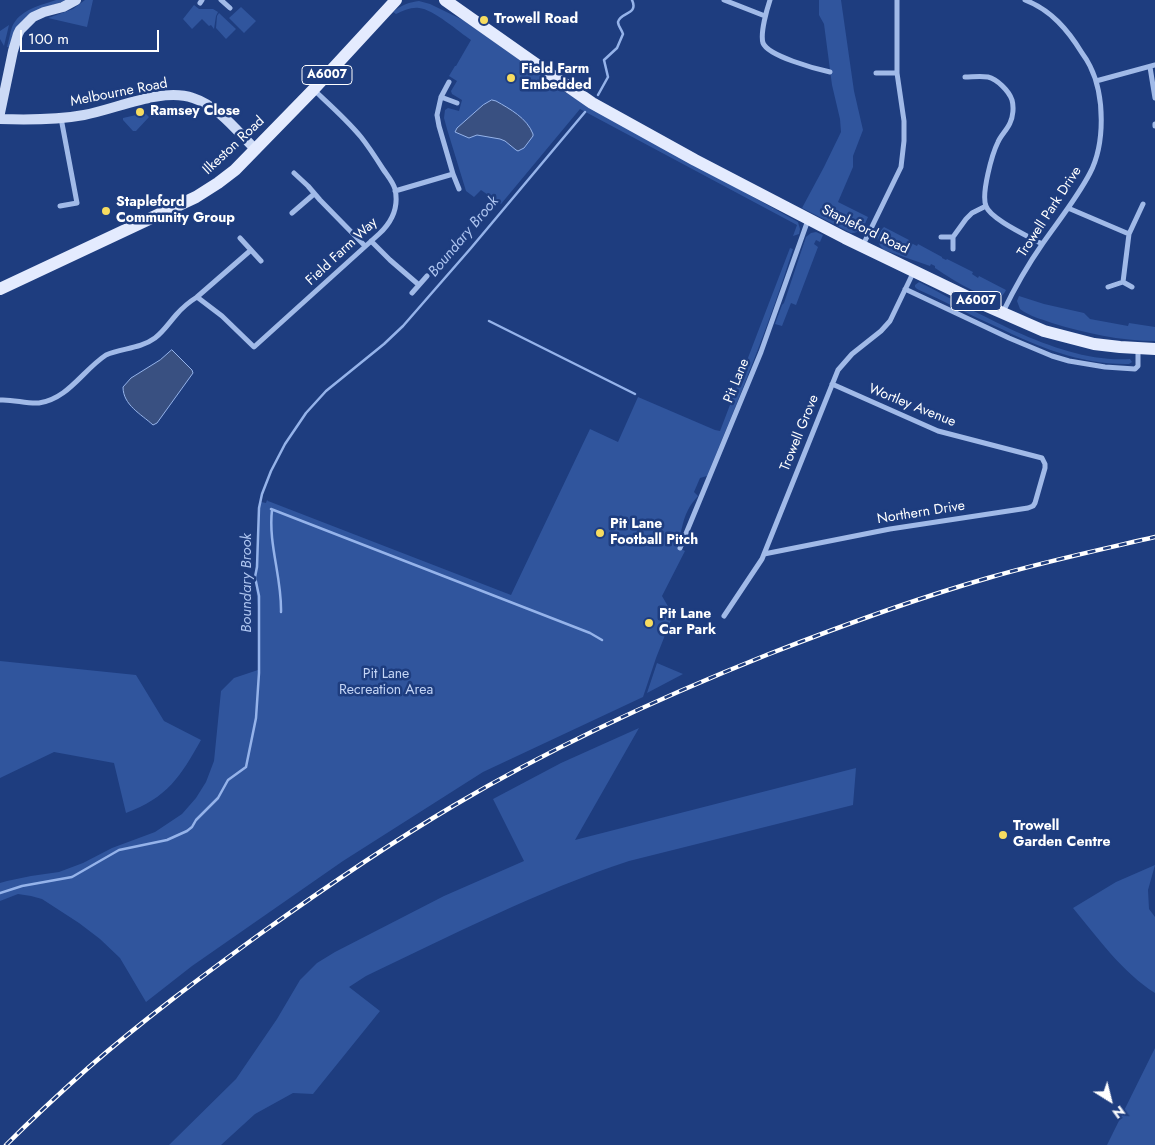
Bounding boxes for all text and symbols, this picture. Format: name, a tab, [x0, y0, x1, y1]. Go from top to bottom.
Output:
place label: Trowell Road	[494, 12, 578, 28]
marker: Trowell Road	[478, 14, 490, 26]
scale bar	[22, 20, 161, 52]
text: 100 m	[28, 28, 69, 50]
place label: Field Farm Embedded	[521, 62, 592, 94]
road number: A6007	[302, 66, 352, 84]
marker: Field Farm Embedded	[505, 72, 517, 84]
street label: Melbourne Road	[69, 75, 169, 111]
place label: Ramsey Close	[150, 104, 240, 120]
marker: Ramsey Close	[134, 106, 146, 118]
street label: Ilkeston Road	[200, 113, 268, 179]
street label: Trowell Park Drive	[1014, 163, 1086, 261]
water label: Boundary Brook	[425, 193, 503, 281]
place label: Stapleford Community Group	[116, 195, 235, 228]
street label: Stapleford Road	[819, 202, 911, 258]
marker: Stapleford Community Group	[100, 205, 112, 217]
street label: Field Farm Way	[303, 215, 381, 289]
road number: A6007	[951, 292, 1001, 310]
street label: Pit Lane	[721, 356, 753, 406]
street label: Wortley Avenue	[866, 381, 958, 431]
street label: Trowell Grove	[777, 392, 823, 474]
street label: Northern Drive	[876, 498, 966, 528]
place label: Pit Lane Football Pitch	[610, 517, 698, 550]
marker: Pit Lane Football Pitch	[594, 527, 606, 539]
water label: Boundary Brook	[238, 533, 256, 633]
place label: Pit Lane Car Park	[659, 607, 716, 640]
marker: Pit Lane Car Park	[643, 617, 655, 629]
park label: Pit Lane Recreation Area	[339, 667, 433, 700]
place label: Trowell Garden Centre	[1013, 819, 1111, 852]
marker: Trowell Garden Centre	[997, 829, 1009, 841]
north arrow	[1085, 1075, 1135, 1125]
text: N	[1108, 1101, 1129, 1123]

